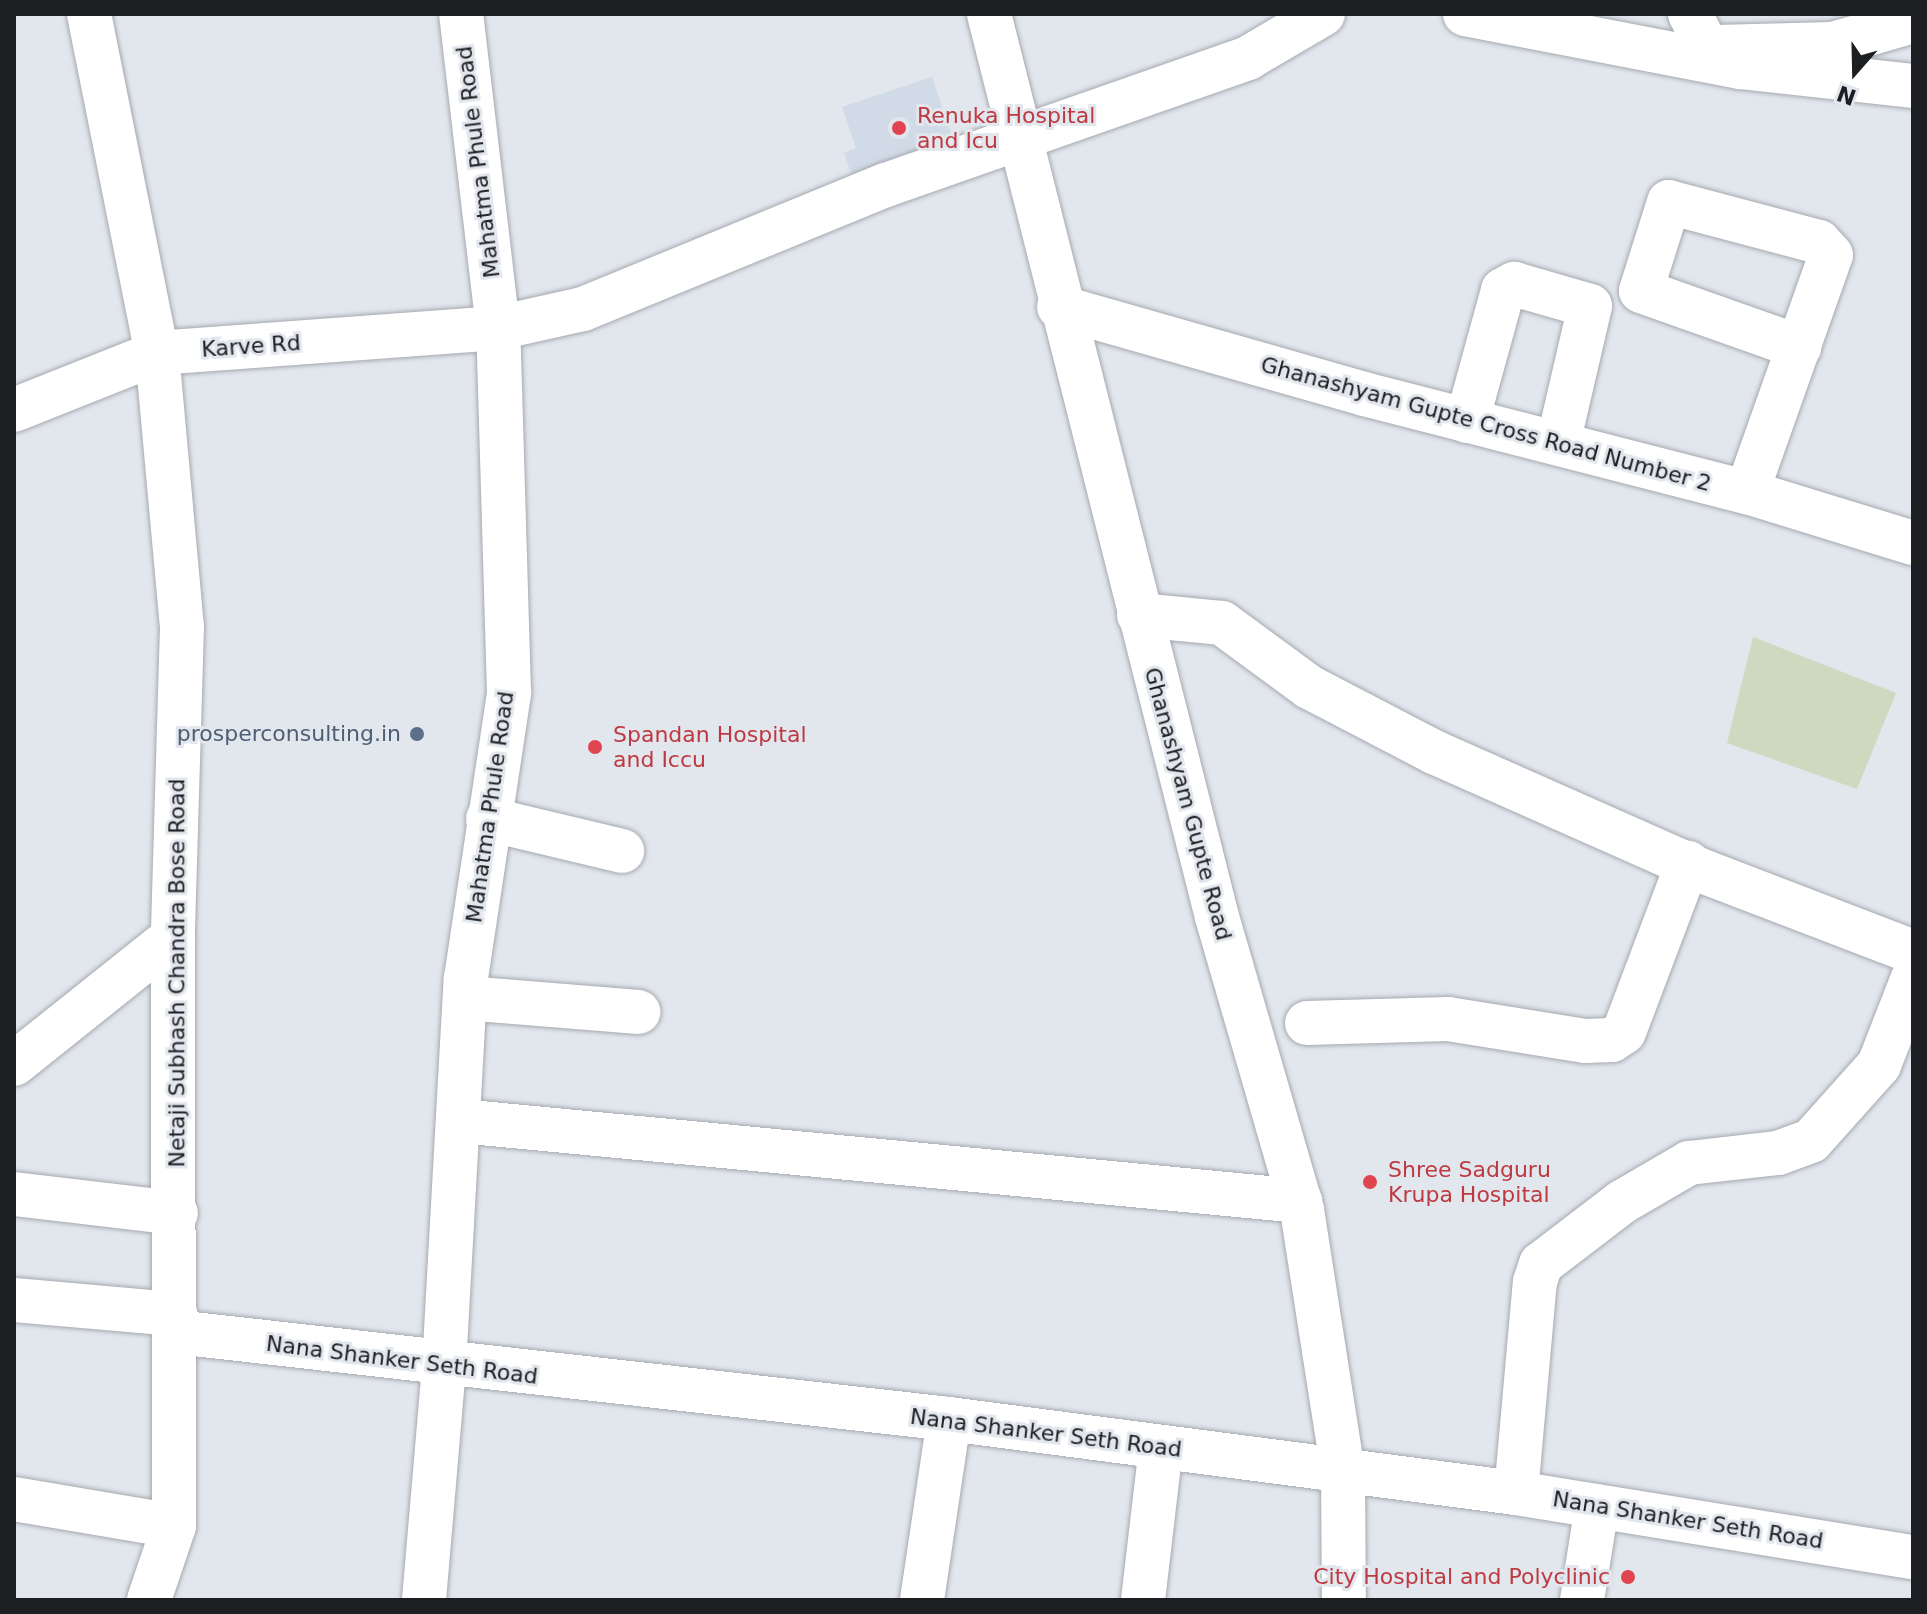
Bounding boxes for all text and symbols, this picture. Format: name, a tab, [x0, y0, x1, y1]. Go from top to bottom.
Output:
north arrow	[1815, 32, 1895, 112]
street label: Mahatma Phule Road	[451, 45, 505, 279]
text: N	[1834, 80, 1860, 110]
place label: Renuka Hospital and Icu	[917, 102, 1095, 154]
marker: Renuka Hospital and Icu	[888, 117, 910, 139]
street label: Karve Rd	[201, 329, 301, 363]
street label: Ghanashyam Gupte Cross Road Number 2	[1258, 351, 1714, 497]
street label: Ghanashyam Gupte Road	[1139, 665, 1237, 943]
street label: Mahatma Phule Road	[461, 690, 519, 924]
place label: prosperconsulting.in	[177, 721, 401, 747]
place label: Spandan Hospital and Iccu	[613, 721, 806, 772]
marker: prosperconsulting.in	[408, 725, 426, 743]
marker: Spandan Hospital and Iccu	[584, 736, 606, 758]
street label: Netaji Subhash Chandra Bose Road	[164, 779, 190, 1167]
place label: Shree Sadguru Krupa Hospital	[1388, 1156, 1551, 1208]
marker: Shree Sadguru Krupa Hospital	[1359, 1171, 1381, 1193]
street label: Nana Shanker Seth Road	[265, 1330, 539, 1390]
street label: Nana Shanker Seth Road	[909, 1403, 1183, 1463]
street label: Nana Shanker Seth Road	[1551, 1486, 1825, 1554]
place label: City Hospital and Polyclinic	[1313, 1564, 1610, 1590]
marker: City Hospital and Polyclinic	[1617, 1566, 1639, 1588]

